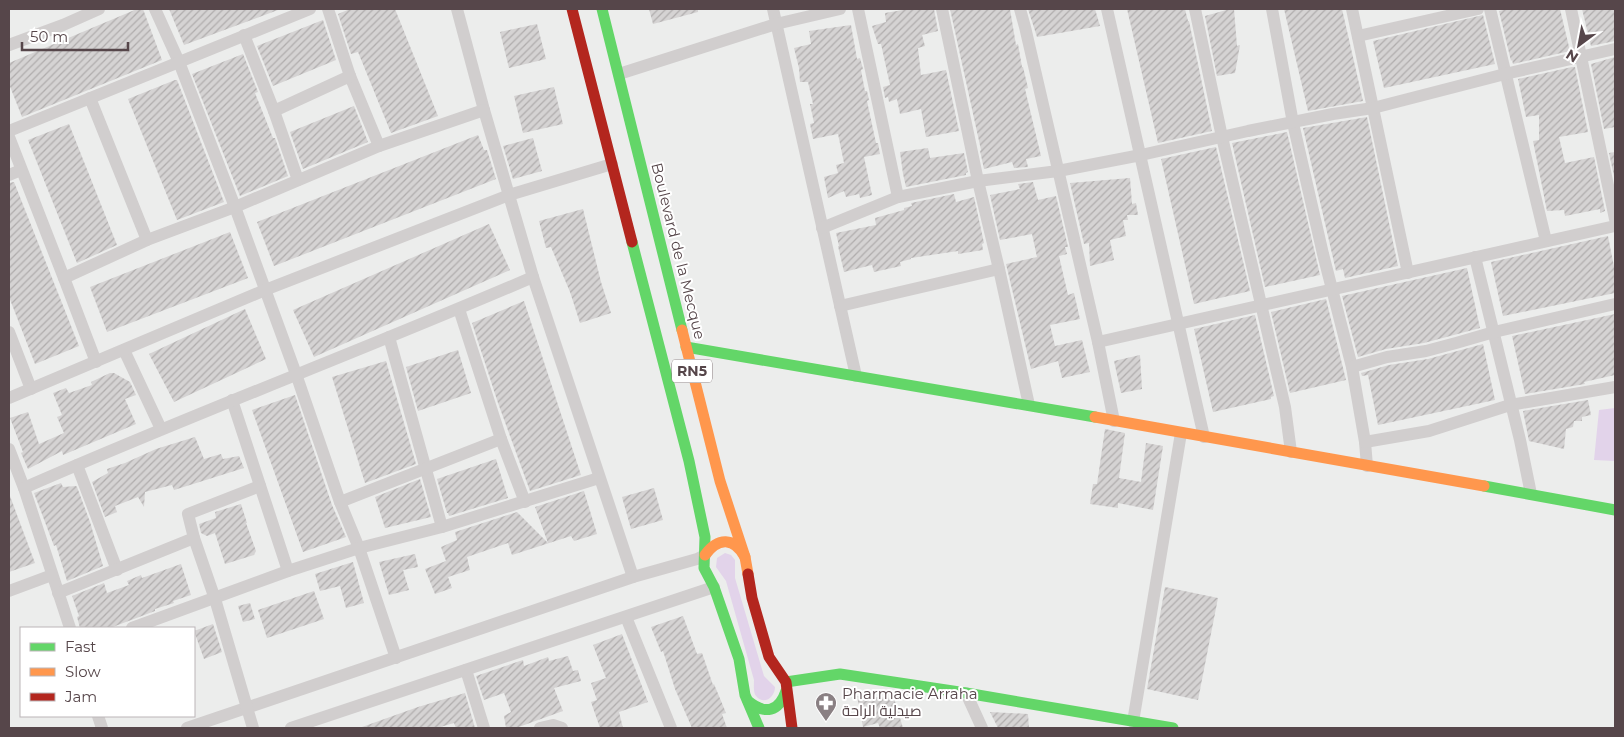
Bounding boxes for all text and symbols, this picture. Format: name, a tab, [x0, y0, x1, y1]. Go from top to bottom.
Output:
scale bar	[22, 20, 129, 52]
north arrow	[1554, 20, 1604, 70]
text: 50 m	[30, 27, 68, 46]
text: N	[1563, 45, 1582, 67]
street label: Boulevard de la Mecque	[647, 161, 710, 341]
road number: RN5	[672, 360, 712, 382]
legend	[20, 627, 195, 717]
text: Fast	[65, 637, 96, 656]
text: Slow	[65, 662, 101, 681]
place label: Pharmacie Arraha صيدلية الراحة	[842, 684, 978, 720]
text: Jam	[64, 687, 97, 706]
pharmacy icon: Pharmacie Arraha صيدلية الراحة	[814, 691, 838, 722]

